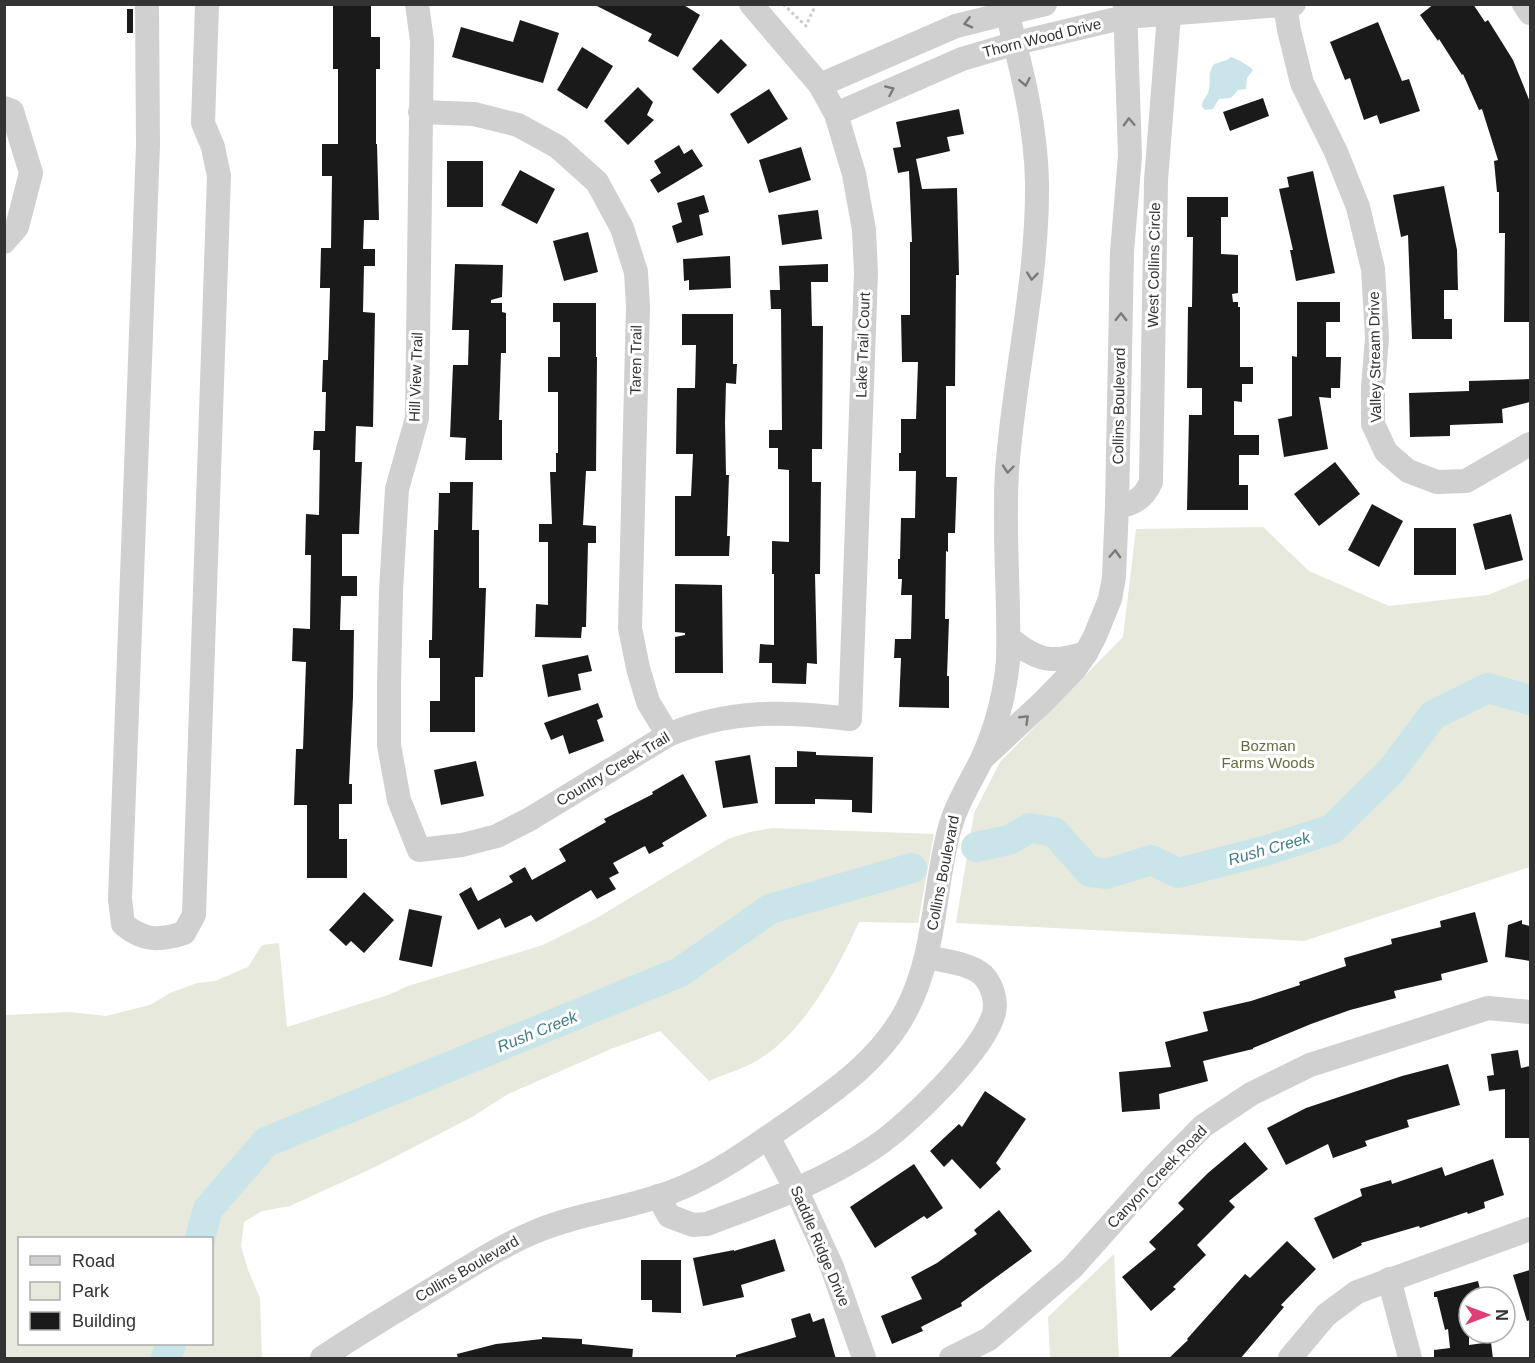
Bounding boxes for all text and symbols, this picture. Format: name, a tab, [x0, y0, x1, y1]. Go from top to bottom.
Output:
street label: Thorn Wood Drive	[981, 15, 1103, 60]
one-way arrow	[963, 16, 973, 29]
one-way arrow	[1018, 76, 1031, 86]
one-way arrow	[884, 86, 895, 98]
one-way arrow	[1122, 117, 1135, 126]
street label: West Collins Circle	[1144, 202, 1163, 328]
one-way arrow	[1026, 271, 1039, 280]
street label: Lake Trail Court	[852, 291, 873, 398]
street label: Valley Stream Drive	[1365, 291, 1384, 423]
one-way arrow	[1115, 312, 1127, 321]
street label: Taren Trail	[626, 325, 645, 395]
street label: Hill View Trail	[405, 332, 426, 422]
street label: Collins Boulevard	[1109, 347, 1128, 464]
one-way arrow	[1002, 465, 1015, 474]
one-way arrow	[1109, 549, 1122, 558]
one-way arrow	[1019, 715, 1029, 726]
street label: Country Creek Trail	[553, 728, 673, 809]
park label: Bozman Farms Woods	[1221, 737, 1315, 771]
street label: Collins Boulevard	[923, 814, 962, 932]
water label: Rush Creek	[1226, 828, 1313, 868]
water label: Rush Creek	[495, 1007, 580, 1055]
street label: Canyon Creek Road	[1103, 1122, 1210, 1231]
street label: Saddle Ridge Drive	[787, 1183, 854, 1309]
street label: Collins Boulevard	[412, 1232, 522, 1305]
legend	[18, 1237, 213, 1345]
text: Road	[72, 1251, 115, 1271]
text: Park	[72, 1281, 110, 1301]
north arrow	[1457, 1285, 1517, 1345]
text: N	[1493, 1309, 1510, 1321]
text: Building	[72, 1311, 136, 1331]

